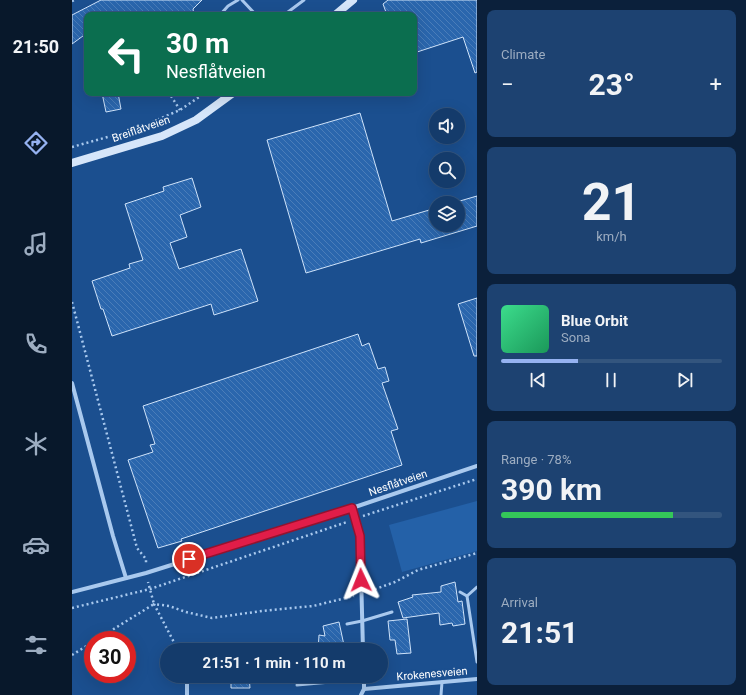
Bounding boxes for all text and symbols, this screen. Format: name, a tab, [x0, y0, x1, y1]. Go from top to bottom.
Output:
text: 30 m	[166, 27, 229, 60]
icon: left	[100, 28, 152, 80]
text: 21:50	[13, 36, 59, 57]
text: Climate	[501, 47, 545, 62]
text: Nesflåtveien	[166, 61, 266, 82]
text: 23°	[588, 67, 635, 102]
text: −	[501, 72, 514, 97]
text: +	[710, 72, 722, 97]
map controls	[429, 108, 465, 232]
button: sound	[429, 108, 465, 144]
street label: Breiflåtveien	[110, 113, 172, 145]
icon: directions	[22, 129, 50, 157]
button: search	[429, 152, 465, 188]
text: 21	[582, 172, 641, 233]
button: layers	[429, 196, 465, 232]
text: km/h	[596, 229, 627, 244]
icon: music	[22, 230, 50, 258]
text: Blue Orbit	[561, 312, 628, 330]
icon: phone	[22, 330, 50, 358]
text: Sona	[561, 330, 590, 345]
icon: previous	[527, 369, 549, 391]
icon: pause	[600, 369, 622, 391]
icon: next	[674, 369, 696, 391]
icon: climate	[22, 430, 50, 458]
text: Range · 78%	[501, 452, 571, 467]
street label: Nesflåtveien	[367, 467, 429, 499]
text: 390 km	[501, 472, 602, 507]
icon: car	[22, 531, 50, 559]
pin	[172, 542, 206, 576]
icon: arrive	[178, 548, 200, 570]
position arrow	[340, 559, 382, 601]
text: Arrival	[501, 595, 538, 610]
text: 21:51	[501, 615, 578, 650]
icon: filters	[22, 631, 50, 659]
speed limit sign: 30	[84, 631, 136, 683]
text: 21:51 · 1 min · 110 m	[203, 654, 345, 672]
street label: Krokenesveien	[396, 664, 468, 684]

